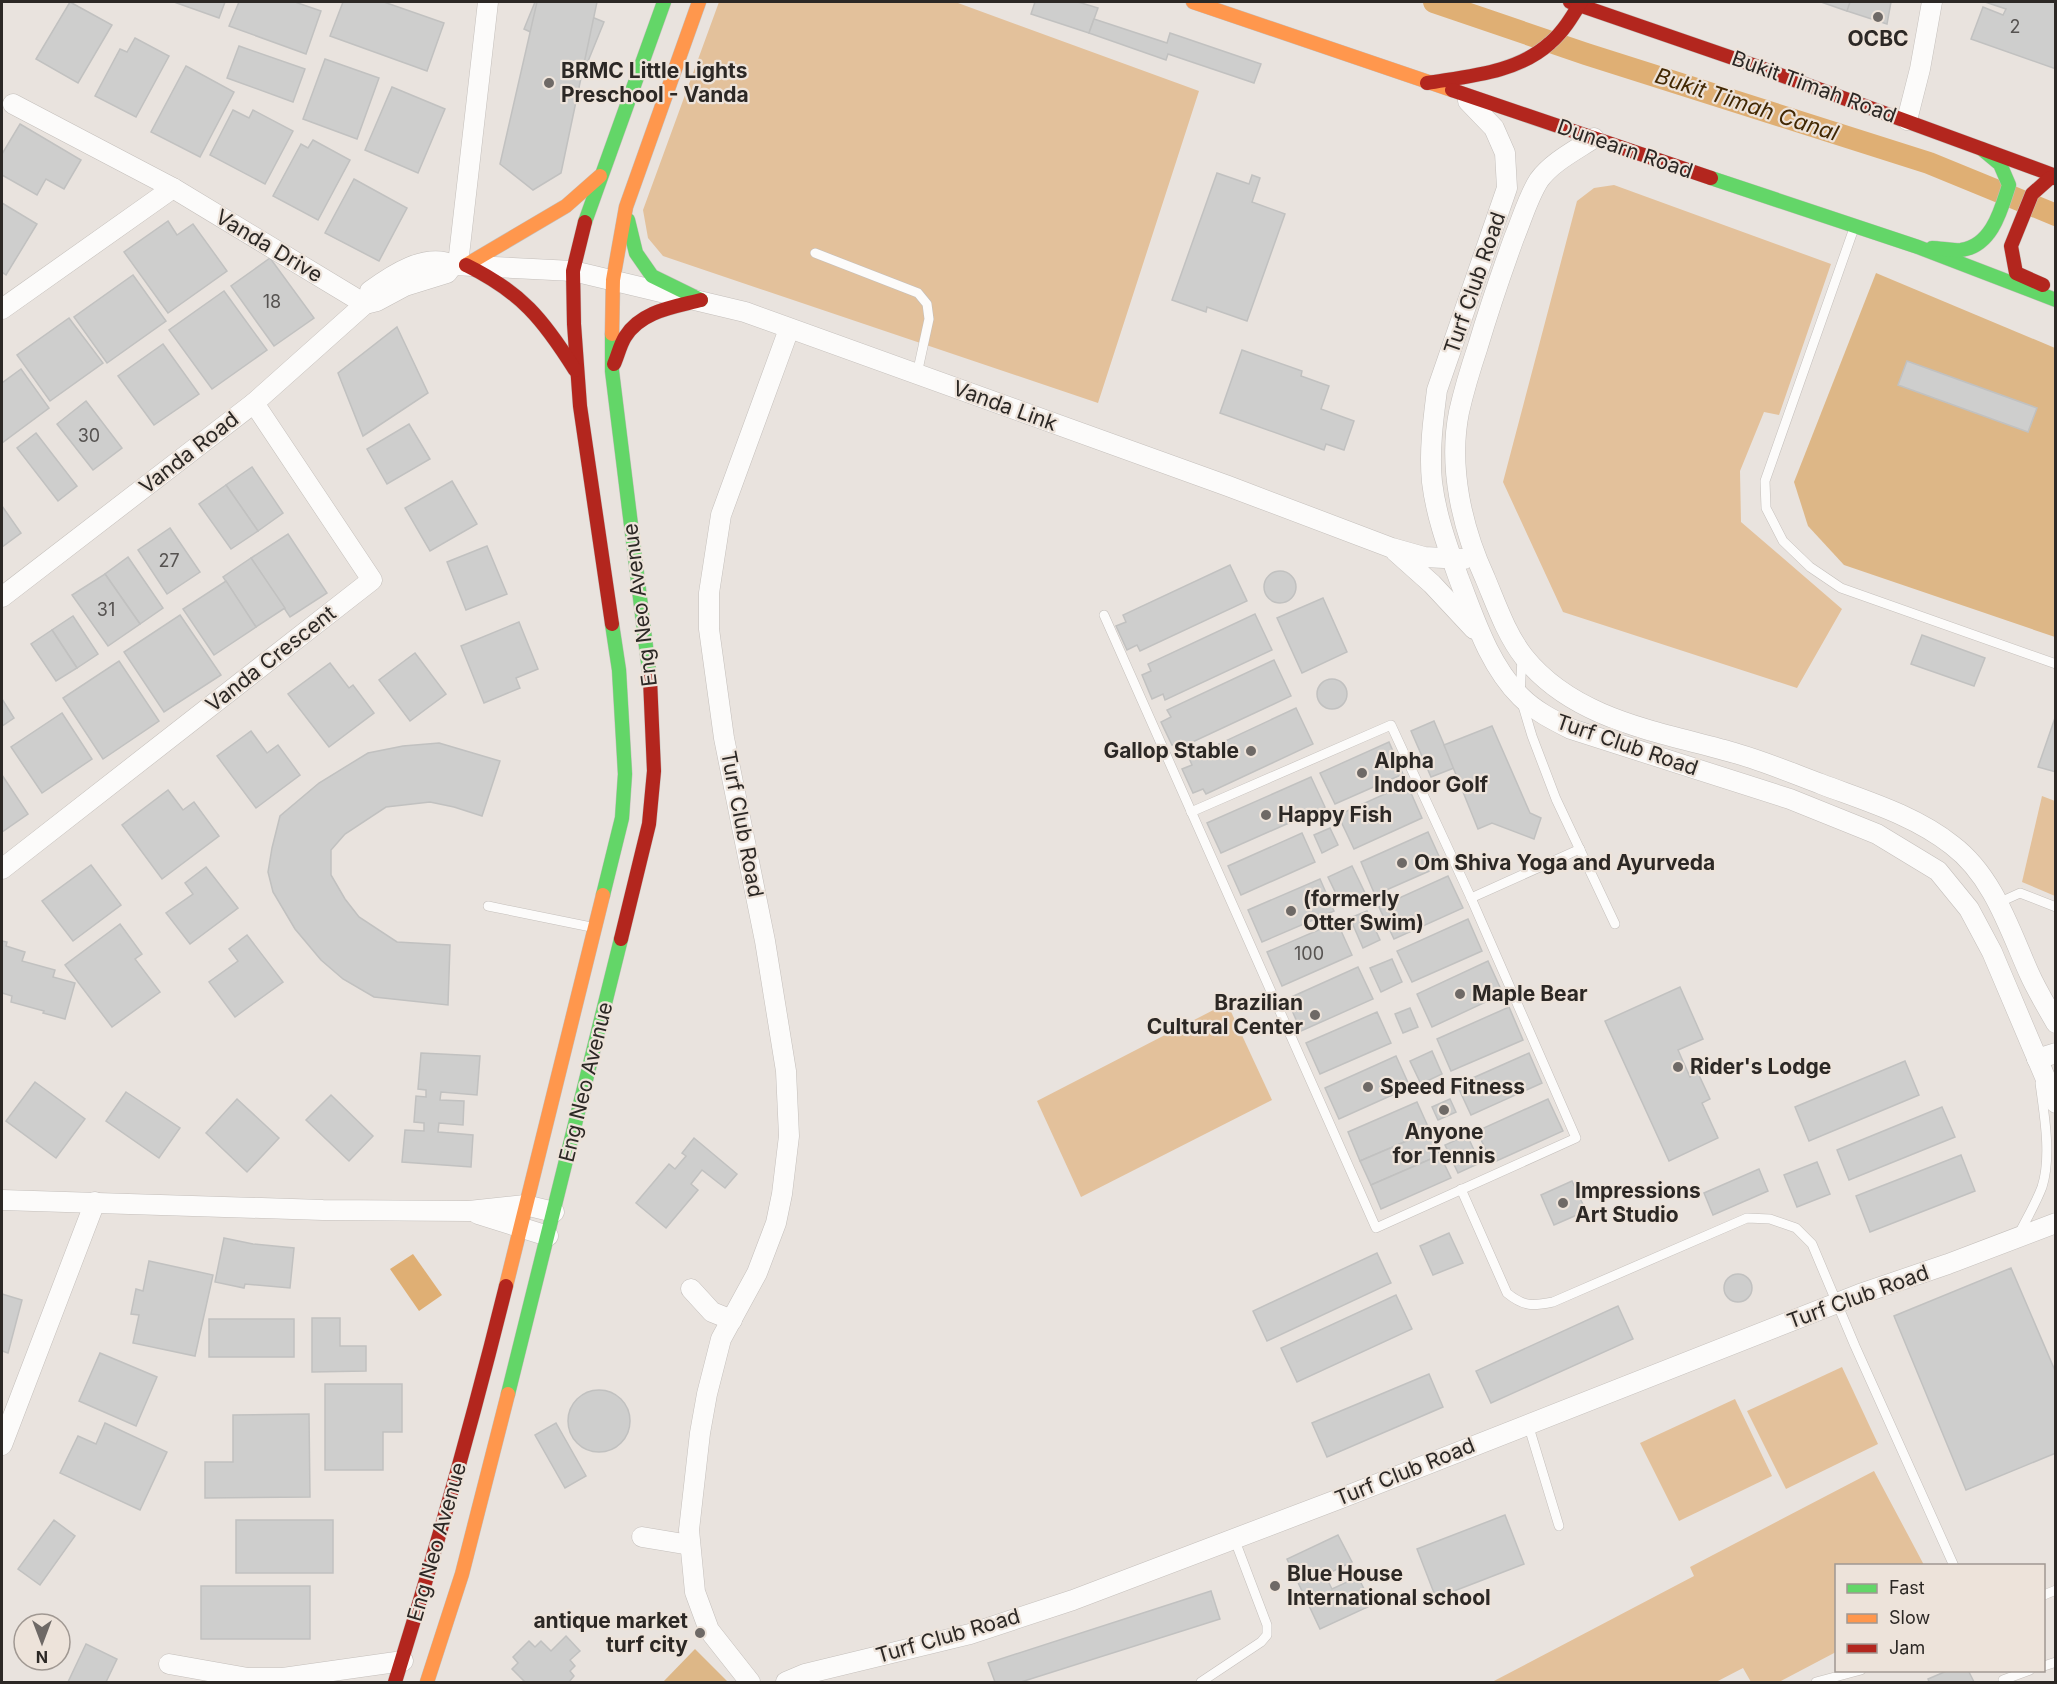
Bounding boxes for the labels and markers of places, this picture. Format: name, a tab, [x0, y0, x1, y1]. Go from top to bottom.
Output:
marker: OCBC	[1871, 10, 1885, 24]
place label: OCBC	[1847, 26, 1909, 51]
place label: BRMC Little Lights Preschool - Vanda	[561, 58, 749, 107]
marker: BRMC Little Lights Preschool - Vanda	[542, 76, 556, 90]
place label: Gallop Stable	[1103, 738, 1239, 763]
marker: Gallop Stable	[1244, 744, 1258, 758]
place label: Alpha Indoor Golf	[1374, 748, 1489, 797]
marker: Alpha Indoor Golf	[1355, 766, 1369, 780]
place label: Happy Fish	[1278, 802, 1392, 827]
marker: Happy Fish	[1259, 808, 1273, 822]
place label: Om Shiva Yoga and Ayurveda	[1414, 850, 1715, 875]
marker: Om Shiva Yoga and Ayurveda	[1395, 856, 1409, 870]
place label: (formerly Otter Swim)	[1303, 886, 1424, 935]
marker: (formerly Otter Swim)	[1284, 904, 1298, 918]
place label: Maple Bear	[1472, 981, 1588, 1006]
marker: Maple Bear	[1453, 987, 1467, 1001]
place label: Brazilian Cultural Center	[1147, 990, 1303, 1039]
marker: Brazilian Cultural Center	[1308, 1008, 1322, 1022]
place label: Rider's Lodge	[1690, 1054, 1831, 1079]
marker: Rider's Lodge	[1671, 1060, 1685, 1074]
place label: Speed Fitness	[1380, 1074, 1525, 1099]
marker: Speed Fitness	[1361, 1080, 1375, 1094]
marker: Anyone for Tennis	[1437, 1103, 1451, 1117]
place label: Anyone for Tennis	[1393, 1119, 1495, 1168]
place label: Impressions Art Studio	[1575, 1178, 1701, 1227]
marker: Impressions Art Studio	[1556, 1196, 1570, 1210]
place label: Blue House International school	[1287, 1561, 1491, 1610]
marker: Blue House International school	[1268, 1579, 1282, 1593]
place label: antique market turf city	[533, 1608, 688, 1657]
marker: antique market turf city	[693, 1626, 707, 1640]

